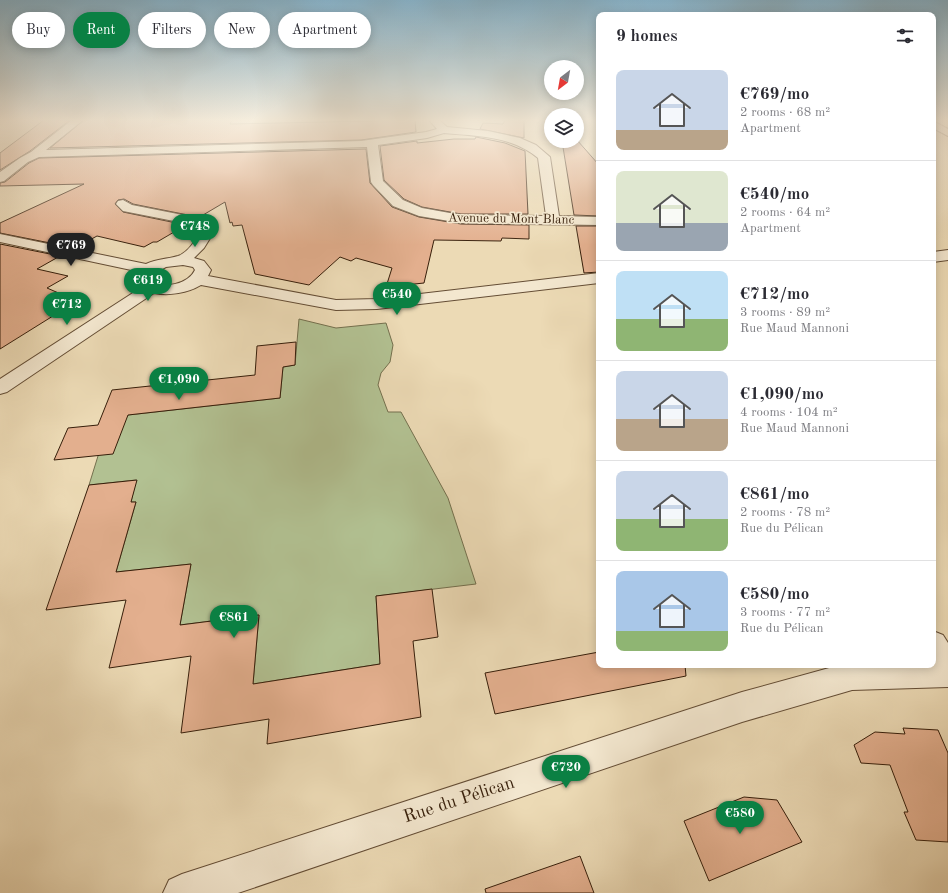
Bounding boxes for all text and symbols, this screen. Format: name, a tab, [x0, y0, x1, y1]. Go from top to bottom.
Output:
chip: Buy	[12, 12, 65, 48]
chip: Rent	[73, 12, 130, 48]
chip: Filters	[138, 12, 206, 48]
chip: New	[214, 12, 270, 48]
chip: Apartment	[278, 12, 371, 48]
icon: filters	[894, 25, 916, 47]
text: 9 homes	[616, 28, 678, 45]
north arrow	[544, 60, 584, 100]
map controls	[544, 60, 584, 148]
icon: home	[648, 86, 696, 134]
text: €769/mo	[740, 86, 809, 103]
text: 2 rooms · 68 m²	[740, 106, 830, 119]
button: layers	[544, 108, 584, 148]
text: Apartment	[740, 122, 801, 135]
text: €540/mo	[740, 186, 809, 203]
icon: home	[648, 187, 696, 235]
text: 2 rooms · 64 m²	[740, 206, 830, 219]
street label: Avenue du Mont Blanc	[448, 211, 575, 227]
pin: €748	[171, 214, 219, 248]
text: €748	[180, 220, 210, 233]
text: Apartment	[740, 222, 801, 235]
pin: €769	[47, 233, 95, 267]
text: €769	[56, 239, 86, 252]
pin: €619	[124, 268, 172, 302]
text: €619	[133, 274, 163, 287]
pin: €540	[373, 282, 421, 316]
text: €712/mo	[740, 286, 809, 303]
icon: home	[648, 287, 696, 335]
text: €540	[382, 288, 412, 301]
pin: €712	[43, 292, 91, 326]
text: €712	[52, 298, 82, 311]
text: 3 rooms · 89 m²	[740, 306, 830, 319]
text: Rue Maud Mannoni	[740, 322, 849, 335]
pin: €1,090	[146, 367, 212, 401]
text: €1,090	[158, 373, 200, 386]
text: €1,090/mo	[740, 386, 824, 403]
icon: home	[648, 387, 696, 435]
text: 4 rooms · 104 m²	[740, 406, 838, 419]
text: Rue Maud Mannoni	[740, 422, 849, 435]
text: €861/mo	[740, 486, 809, 503]
icon: home	[648, 487, 696, 535]
text: 2 rooms · 78 m²	[740, 506, 830, 519]
text: Rue du Pélican	[740, 522, 824, 535]
text: €580/mo	[740, 586, 809, 603]
icon: home	[648, 587, 696, 635]
pin: €861	[210, 605, 258, 639]
text: 3 rooms · 77 m²	[740, 606, 830, 619]
text: €861	[219, 611, 249, 624]
text: Rue du Pélican	[740, 622, 824, 635]
pin: €720	[542, 755, 590, 789]
text: €720	[551, 761, 581, 774]
street label: Rue du Pélican	[401, 773, 517, 826]
pin: €580	[716, 801, 764, 835]
text: €580	[725, 807, 755, 820]

